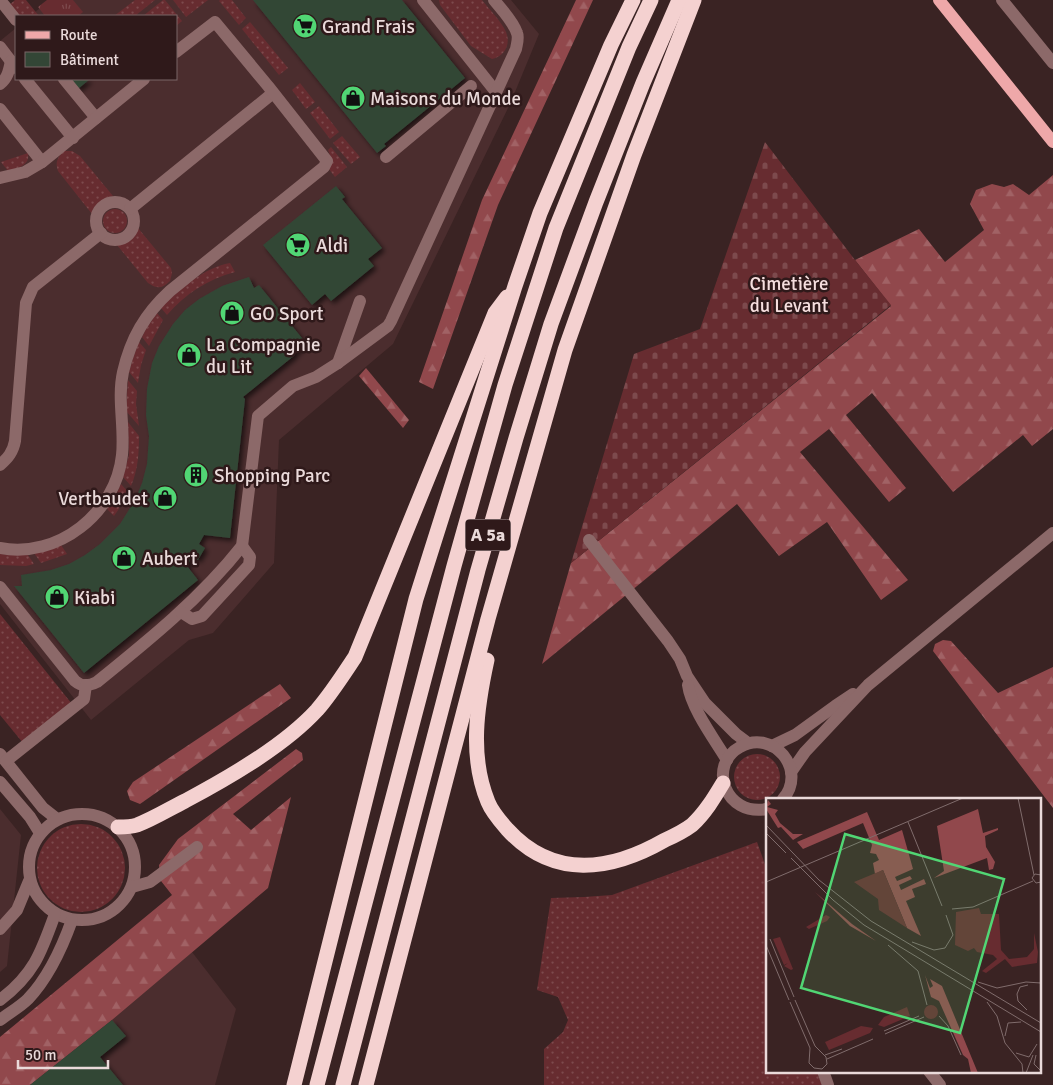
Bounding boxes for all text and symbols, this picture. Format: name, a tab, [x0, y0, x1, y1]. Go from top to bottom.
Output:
supermarket icon: Grand Frais	[292, 13, 318, 39]
legend	[15, 15, 178, 80]
place label: Grand Frais	[322, 15, 415, 39]
text: Route	[60, 26, 97, 44]
text: Bâtiment	[60, 51, 119, 69]
shop icon: Maisons du Monde	[340, 85, 366, 111]
place label: Maisons du Monde	[370, 87, 521, 111]
supermarket icon: Aldi	[285, 232, 311, 258]
place label: Aldi	[316, 234, 348, 258]
park label: Cimetière du Levant	[750, 272, 829, 318]
shop icon: GO Sport	[219, 300, 245, 326]
place label: GO Sport	[250, 302, 324, 326]
place label: La Compagnie du Lit	[206, 333, 321, 379]
shop icon: La Compagnie du Lit	[176, 342, 202, 368]
building icon: Shopping Parc	[183, 462, 209, 488]
place label: Shopping Parc	[214, 464, 330, 488]
shop icon: Vertbaudet	[152, 485, 178, 511]
place label: Vertbaudet	[58, 487, 148, 511]
road number: A 5a	[466, 520, 510, 550]
shop icon: Aubert	[111, 545, 137, 571]
place label: Aubert	[142, 547, 198, 571]
shop icon: Kiabi	[44, 584, 70, 610]
place label: Kiabi	[74, 586, 115, 610]
inset map	[766, 798, 1040, 1072]
scale bar	[18, 1038, 108, 1070]
text: 50 m	[25, 1046, 56, 1064]

